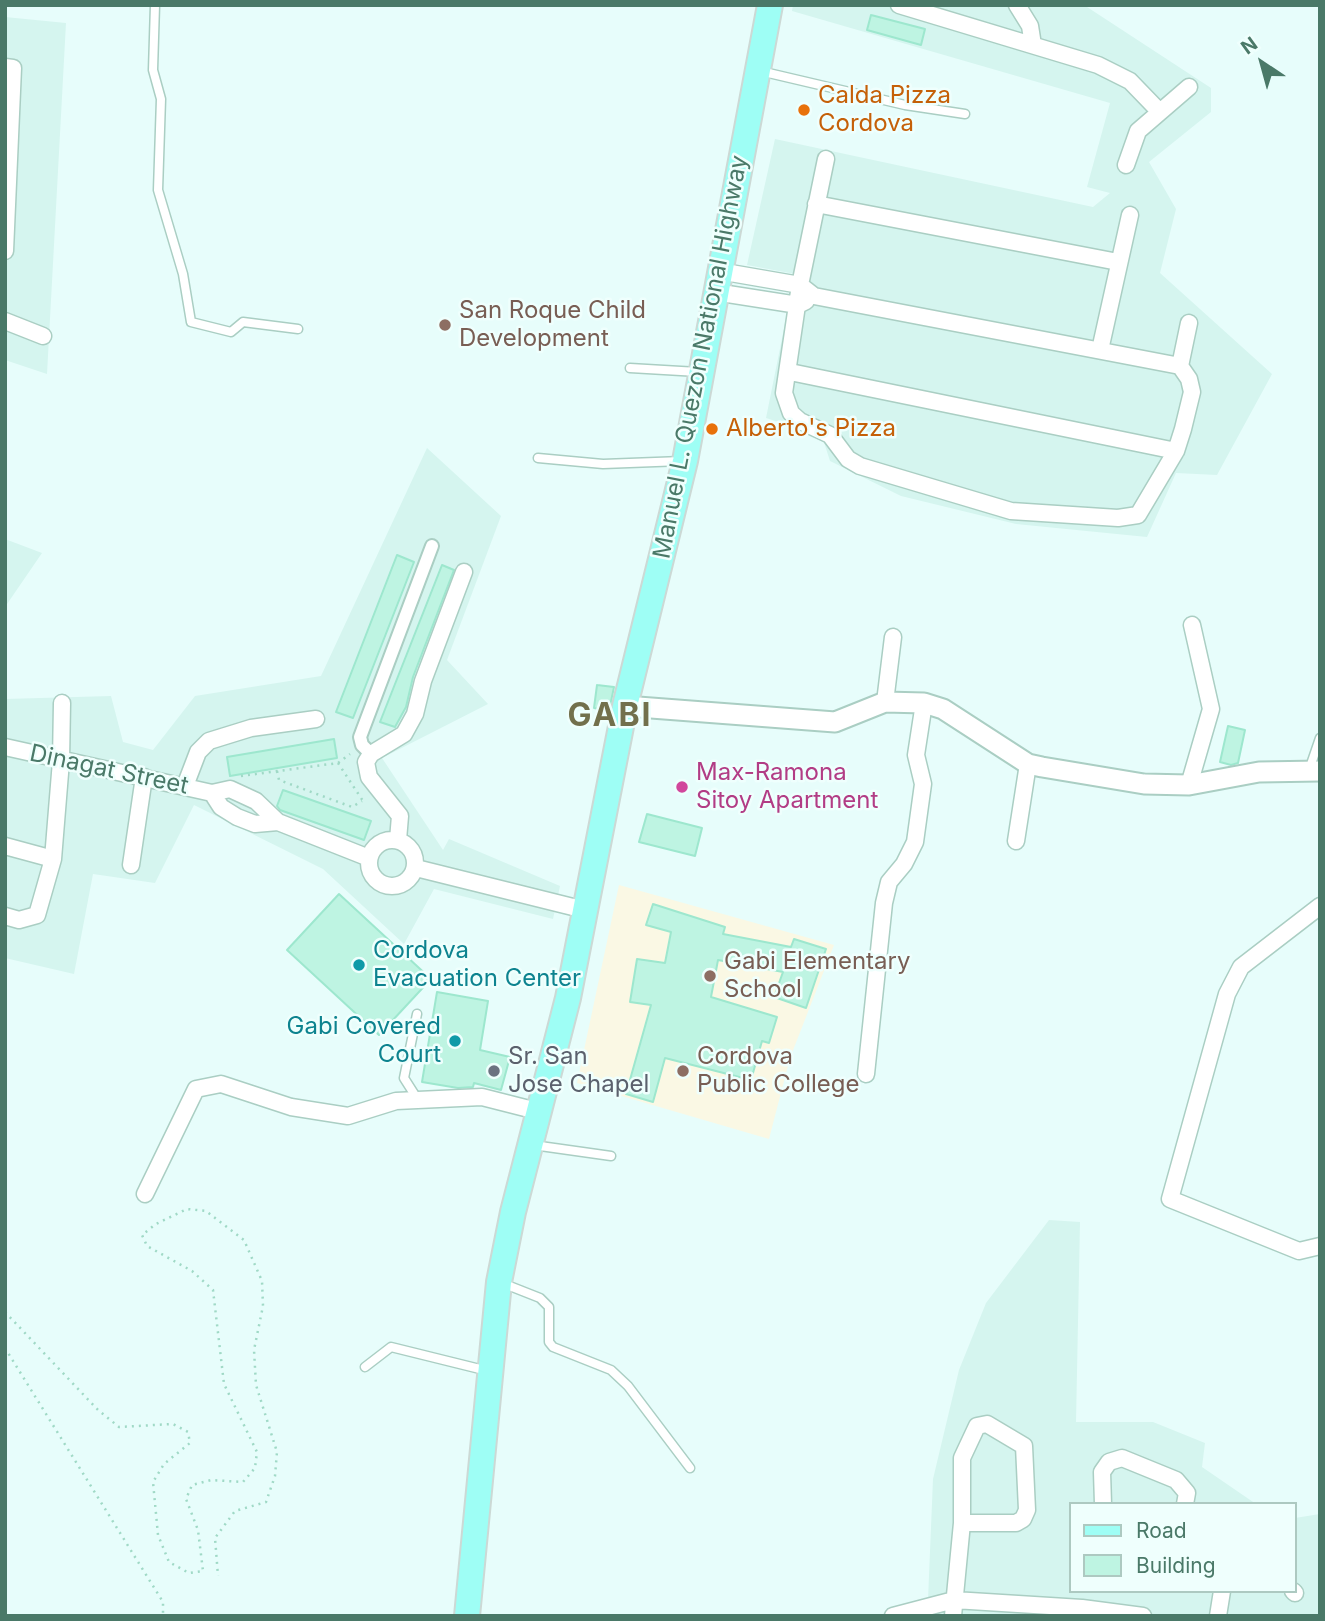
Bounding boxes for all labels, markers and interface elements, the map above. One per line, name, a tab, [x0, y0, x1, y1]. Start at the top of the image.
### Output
north arrow	[1227, 28, 1297, 98]
text: N	[1237, 32, 1262, 59]
place label: Calda Pizza Cordova	[818, 82, 951, 138]
marker: Calda Pizza Cordova	[796, 102, 812, 118]
street label: Manuel L. Quezon National Highway	[648, 153, 754, 561]
place label: San Roque Child Development	[459, 297, 646, 353]
marker: San Roque Child Development	[437, 317, 453, 333]
place label: Alberto's Pizza	[726, 415, 896, 443]
marker: Alberto's Pizza	[704, 421, 720, 437]
district label: GABI	[568, 697, 652, 735]
street label: Dinagat Street	[27, 739, 191, 801]
place label: Max-Ramona Sitoy Apartment	[696, 759, 878, 815]
marker: Max-Ramona Sitoy Apartment	[674, 779, 690, 795]
place label: Cordova Evacuation Center	[373, 937, 581, 993]
place label: Gabi Elementary School	[724, 948, 910, 1004]
marker: Cordova Evacuation Center	[351, 957, 367, 973]
marker: Gabi Elementary School	[702, 968, 718, 984]
place label: Gabi Covered Court	[287, 1013, 441, 1069]
marker: Gabi Covered Court	[447, 1033, 463, 1049]
place label: Sr. San Jose Chapel	[508, 1043, 649, 1099]
place label: Cordova Public College	[697, 1043, 860, 1099]
marker: Sr. San Jose Chapel	[486, 1063, 502, 1079]
marker: Cordova Public College	[675, 1063, 691, 1079]
legend	[1070, 1502, 1297, 1593]
text: Road	[1136, 1518, 1187, 1543]
text: Building	[1136, 1553, 1216, 1578]

